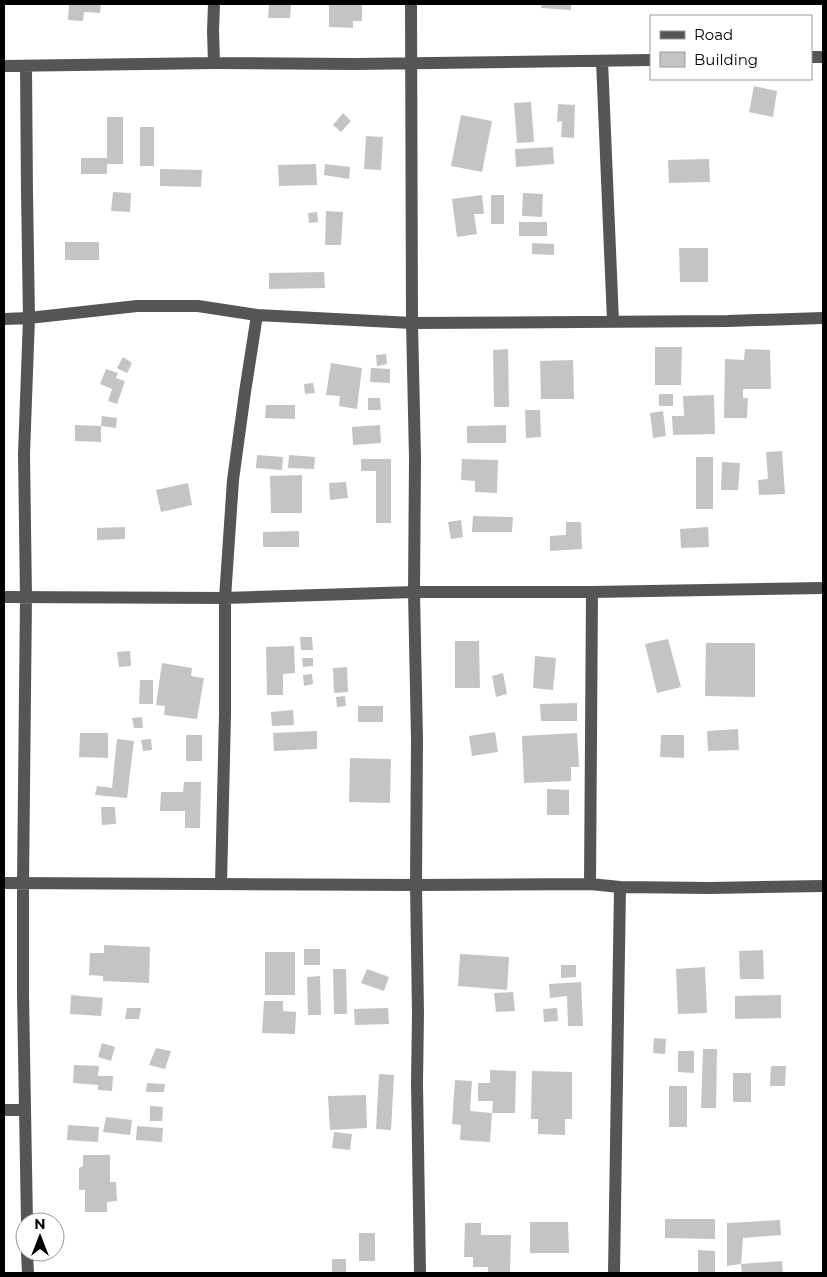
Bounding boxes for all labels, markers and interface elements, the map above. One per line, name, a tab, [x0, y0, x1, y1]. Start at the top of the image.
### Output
legend	[650, 15, 812, 80]
text: Road	[694, 25, 733, 44]
text: Building	[694, 50, 758, 69]
north arrow	[15, 1212, 65, 1262]
text: N	[34, 1215, 46, 1233]

